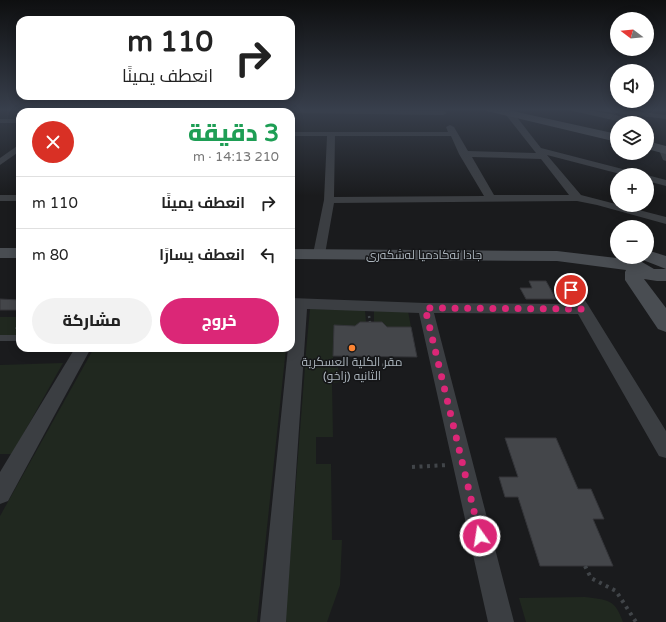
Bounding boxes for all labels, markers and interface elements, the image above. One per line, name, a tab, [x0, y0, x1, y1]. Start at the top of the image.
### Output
north arrow	[610, 12, 654, 56]
map controls	[610, 12, 654, 264]
text: 110 m	[127, 25, 213, 59]
icon: right	[227, 32, 279, 84]
button: sound	[610, 64, 654, 108]
text: انعطف يمينًا	[122, 65, 213, 87]
button: layers	[610, 116, 654, 160]
text: 3 دقيقة	[188, 119, 279, 148]
button: close	[32, 121, 74, 163]
text: 210 m · 14:13	[193, 149, 279, 165]
button: +	[610, 168, 654, 212]
icon: right	[257, 192, 279, 214]
text: 110 m	[32, 194, 78, 212]
text: انعطف يمينًا	[161, 194, 245, 212]
button: −	[610, 220, 654, 264]
icon: left	[257, 244, 279, 266]
text: 80 m	[32, 246, 69, 264]
text: انعطف يسارًا	[159, 246, 245, 264]
street label: جادا ئه‌كادميا له‌شكه‌رى	[366, 248, 482, 262]
pin	[554, 273, 588, 307]
icon: arrive	[560, 279, 582, 301]
button: مشاركة	[32, 298, 152, 344]
button: خروج	[160, 298, 279, 344]
marker: مقر الكلية العسكرية الثانيه (زاخو)	[347, 343, 357, 353]
place label: مقر الكلية العسكرية الثانيه (زاخو)	[302, 355, 402, 383]
position arrow	[459, 515, 501, 557]

